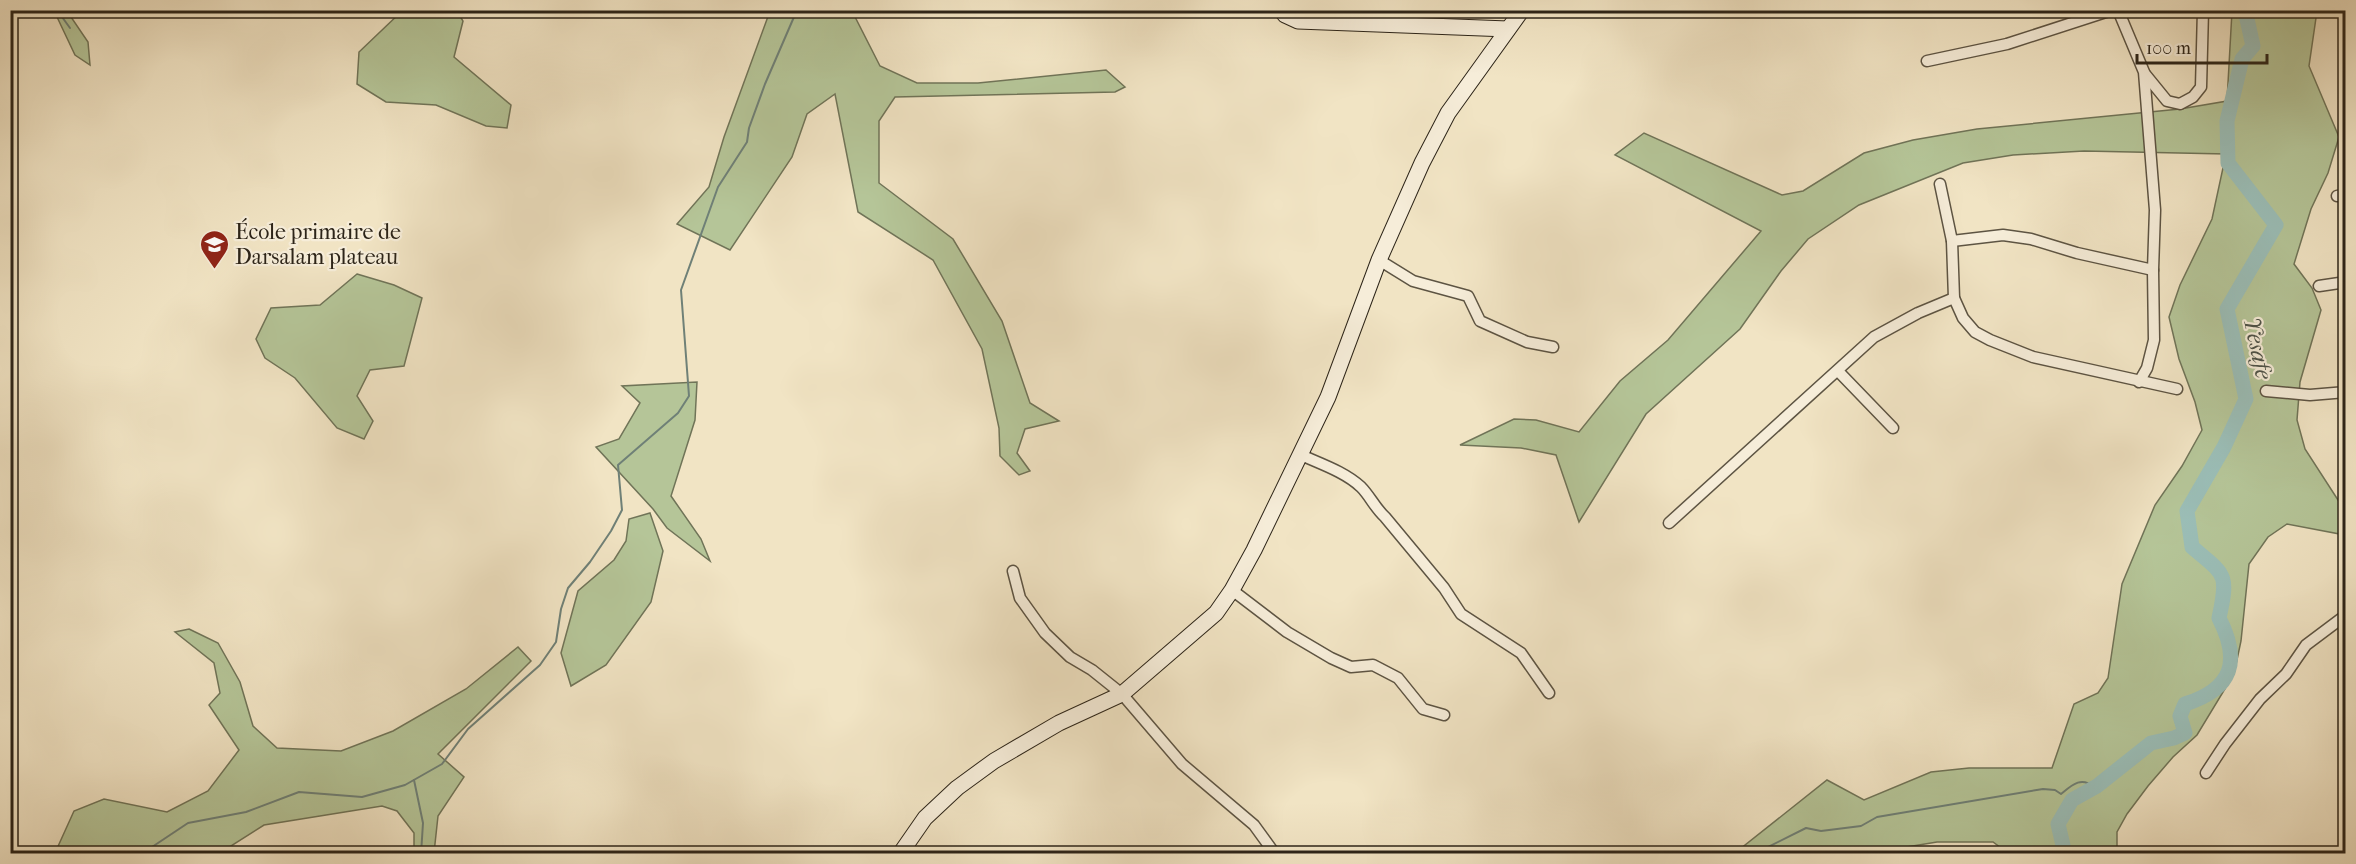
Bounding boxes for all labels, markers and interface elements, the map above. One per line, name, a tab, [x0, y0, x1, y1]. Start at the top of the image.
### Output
scale bar	[2137, 27, 2268, 65]
text: 100 m	[2146, 38, 2191, 59]
place label: École primaire de Darsalam plateau	[235, 218, 401, 270]
school or university icon: École primaire de Darsalam plateau	[198, 228, 230, 270]
water label: Yesafe	[2238, 315, 2278, 383]

